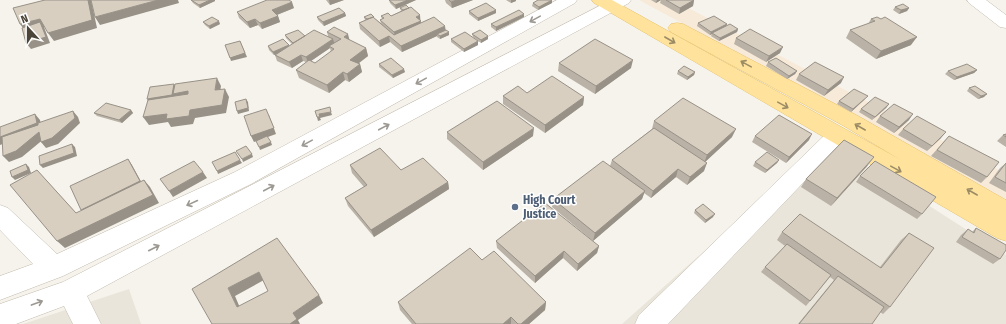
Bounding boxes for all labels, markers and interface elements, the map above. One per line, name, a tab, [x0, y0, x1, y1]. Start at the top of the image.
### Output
north arrow	[8, 8, 48, 48]
text: N	[19, 12, 30, 26]
one-way arrow	[529, 15, 541, 23]
one-way arrow	[664, 37, 676, 45]
one-way arrow	[740, 60, 752, 68]
one-way arrow	[415, 78, 427, 85]
one-way arrow	[777, 101, 789, 109]
one-way arrow	[854, 122, 866, 130]
one-way arrow	[378, 123, 390, 130]
one-way arrow	[301, 140, 313, 148]
one-way arrow	[890, 165, 902, 173]
one-way arrow	[263, 184, 275, 191]
one-way arrow	[966, 188, 978, 196]
place label: High Court Justice	[522, 193, 576, 221]
one-way arrow	[186, 200, 198, 207]
marker: High Court Justice	[510, 202, 520, 212]
one-way arrow	[148, 244, 160, 251]
one-way arrow	[30, 299, 42, 307]

